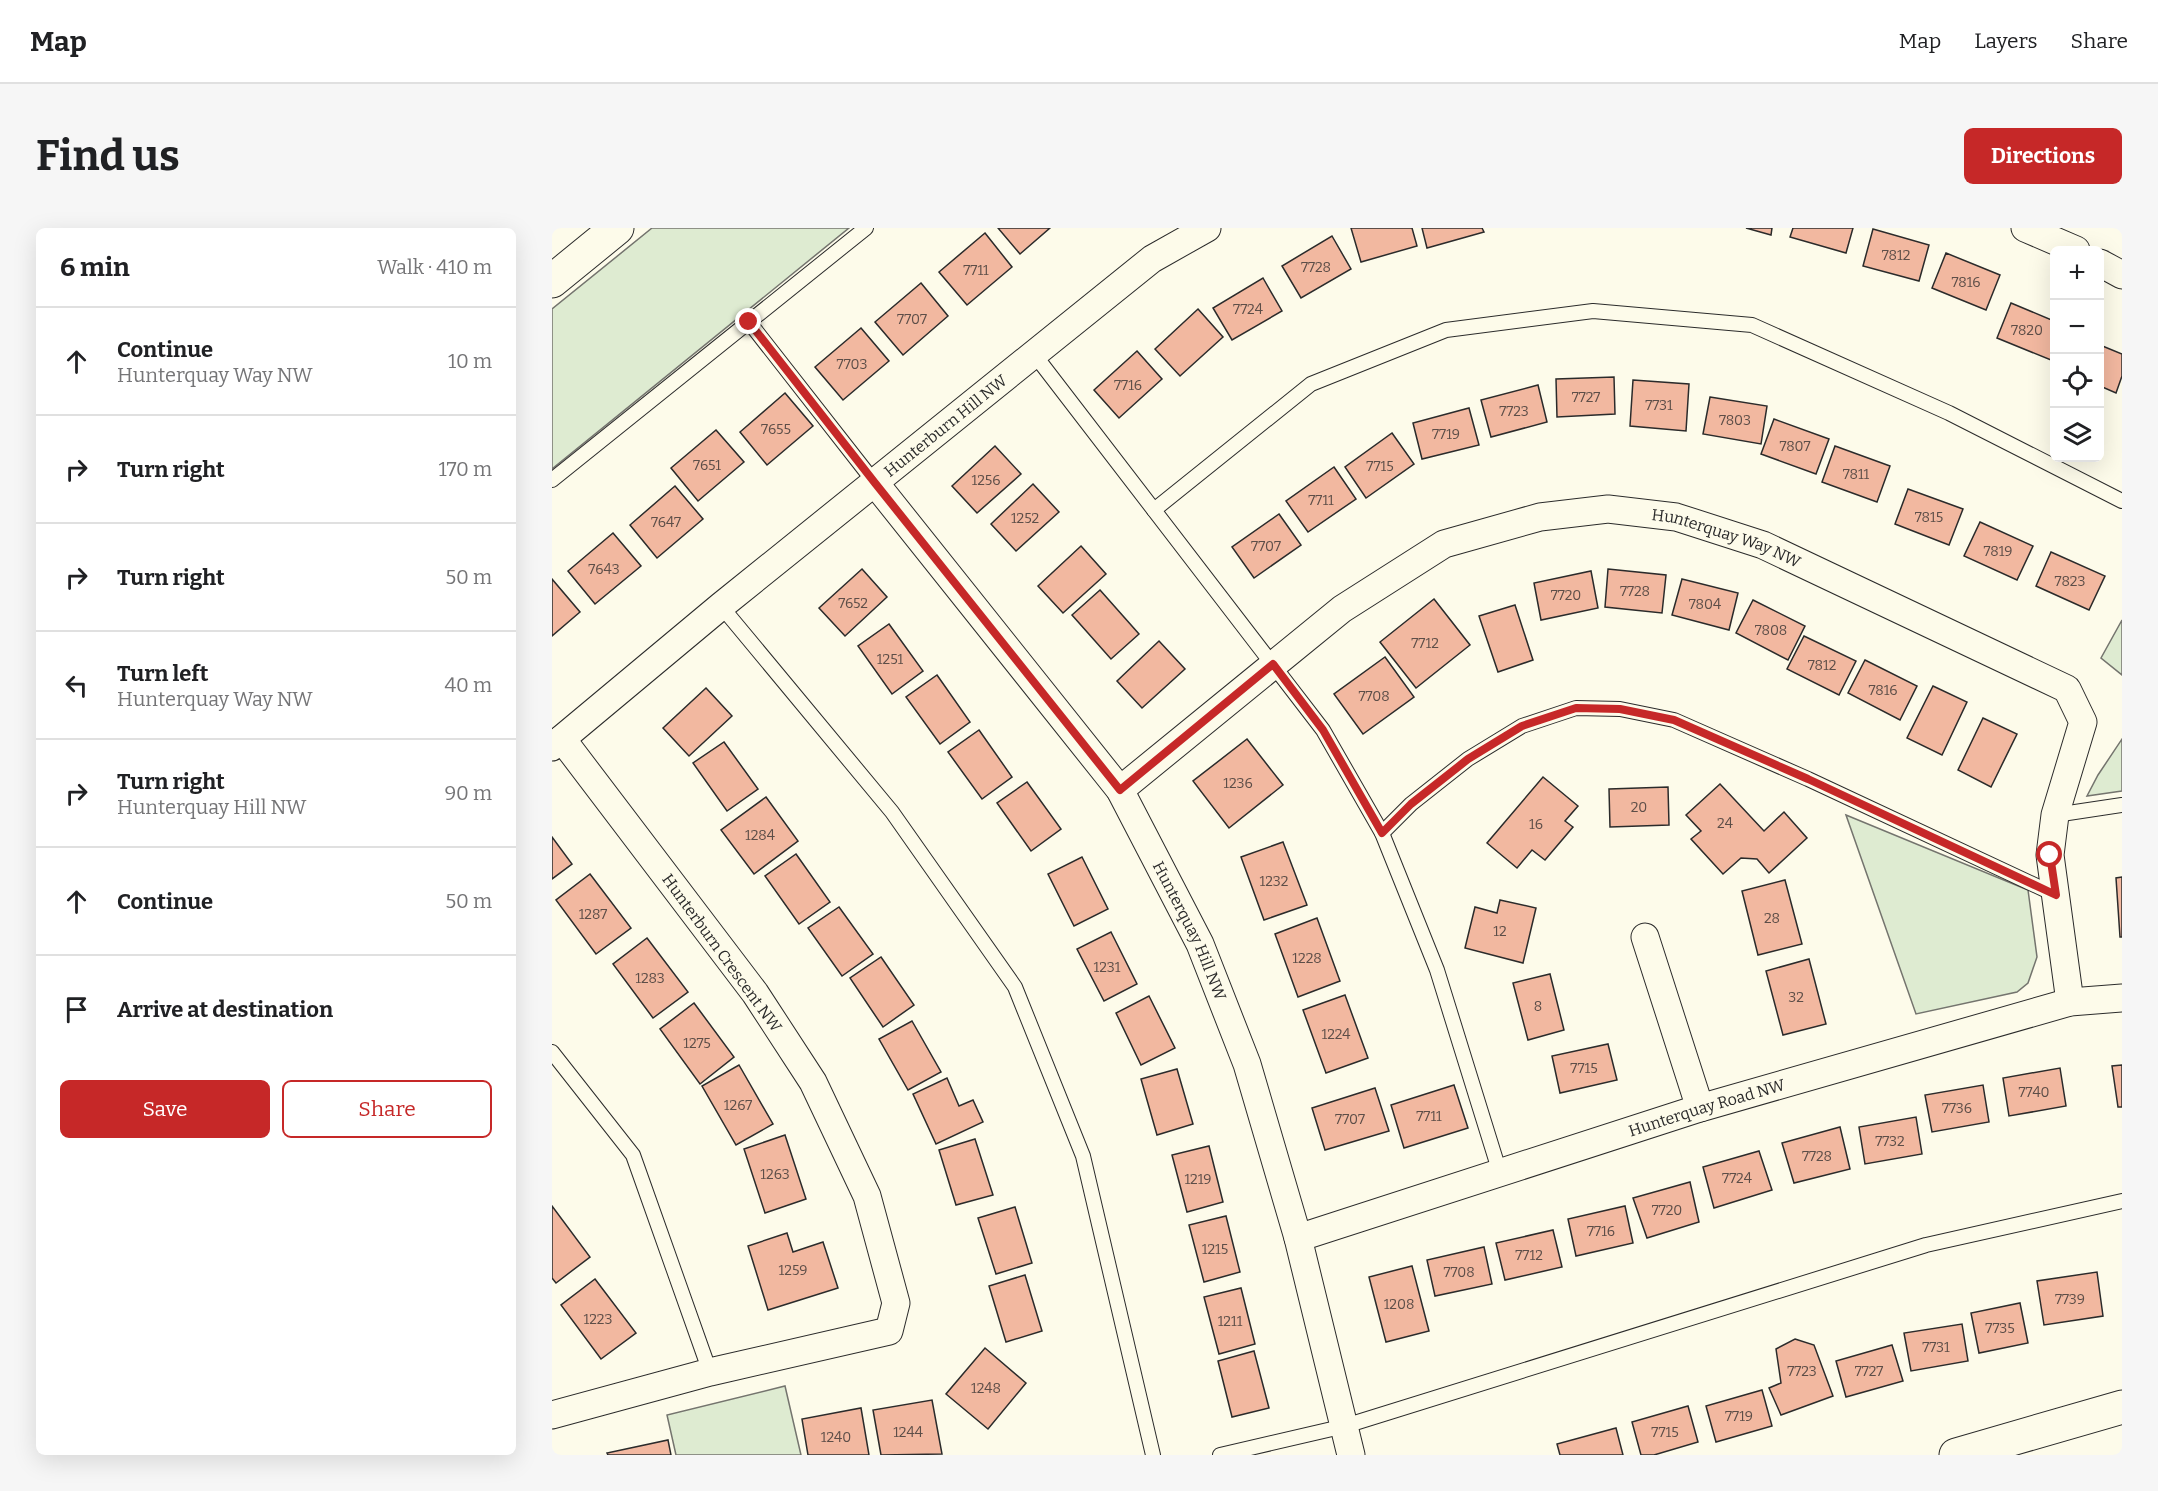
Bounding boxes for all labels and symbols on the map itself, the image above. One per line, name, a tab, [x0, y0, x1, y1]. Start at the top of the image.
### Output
house number: 7812	[1882, 247, 1910, 264]
house number: 7728	[1301, 259, 1331, 276]
house number: 7711	[963, 262, 989, 279]
house number: 7816	[1951, 274, 1981, 291]
house number: 7724	[1233, 301, 1263, 318]
route end	[735, 308, 761, 334]
house number: 7707	[897, 311, 927, 328]
house number: 7820	[2011, 322, 2043, 339]
house number: 7703	[837, 356, 867, 373]
street label: Hunterburn Hill NW	[880, 370, 1011, 481]
house number: 7716	[1114, 377, 1142, 394]
house number: 7727	[1572, 389, 1600, 406]
house number: 7731	[1645, 397, 1673, 414]
house number: 7723	[1499, 403, 1529, 420]
house number: 7803	[1719, 412, 1751, 429]
house number: 7655	[761, 421, 791, 438]
house number: 7719	[1432, 426, 1460, 443]
house number: 7807	[1779, 438, 1811, 455]
house number: 7651	[693, 457, 721, 474]
house number: 7715	[1366, 458, 1394, 475]
house number: 7811	[1843, 466, 1870, 483]
house number: 1256	[972, 472, 1001, 489]
house number: 7711	[1308, 492, 1334, 509]
street label: Hunterquay Way NW	[1651, 505, 1805, 571]
house number: 7815	[1915, 509, 1943, 526]
house number: 1252	[1011, 510, 1039, 527]
house number: 7647	[651, 514, 681, 531]
house number: 7707	[1251, 538, 1281, 555]
house number: 7819	[1983, 543, 2013, 560]
house number: 7643	[588, 561, 620, 578]
house number: 7823	[2055, 573, 2085, 590]
house number: 7728	[1620, 583, 1650, 600]
house number: 7720	[1551, 587, 1581, 604]
house number: 7652	[838, 595, 868, 612]
house number: 7804	[1689, 596, 1721, 613]
house number: 7808	[1755, 622, 1787, 639]
house number: 7712	[1411, 635, 1439, 652]
house number: 1251	[877, 651, 903, 668]
house number: 7812	[1808, 657, 1836, 674]
house number: 7816	[1868, 682, 1898, 699]
house number: 7708	[1358, 688, 1390, 705]
house number: 1236	[1223, 775, 1253, 792]
house number: 20	[1631, 799, 1647, 816]
house number: 24	[1717, 815, 1733, 832]
house number: 16	[1529, 816, 1543, 833]
house number: 1284	[745, 827, 775, 844]
route start	[2036, 841, 2062, 867]
street label: Hunterquay Hill NW	[1149, 858, 1231, 1003]
street label: Hunterburn Crescent NW	[658, 870, 786, 1036]
house number: 1232	[1260, 873, 1288, 890]
house number: 1287	[579, 906, 607, 923]
house number: 28	[1764, 910, 1780, 927]
house number: 12	[1493, 923, 1507, 940]
house number: 1228	[1292, 950, 1322, 967]
house number: 1231	[1094, 959, 1121, 976]
house number: 1283	[635, 970, 665, 987]
house number: 32	[1788, 989, 1804, 1006]
house number: 8	[1534, 998, 1542, 1015]
house number: 1224	[1321, 1026, 1351, 1043]
house number: 1275	[683, 1035, 711, 1052]
house number: 7715	[1570, 1060, 1598, 1077]
street label: Hunterquay Road NW	[1626, 1075, 1788, 1140]
house number: 7740	[2018, 1084, 2050, 1101]
house number: 1267	[724, 1097, 752, 1114]
house number: 7736	[1942, 1100, 1972, 1117]
house number: 7711	[1416, 1108, 1442, 1125]
house number: 7707	[1335, 1111, 1365, 1128]
house number: 7732	[1875, 1133, 1905, 1150]
house number: 7728	[1802, 1148, 1832, 1165]
house number: 1263	[760, 1166, 790, 1183]
house number: 7724	[1722, 1170, 1752, 1187]
house number: 1219	[1184, 1171, 1212, 1188]
house number: 7720	[1652, 1202, 1682, 1219]
house number: 7716	[1587, 1223, 1615, 1240]
house number: 1215	[1202, 1241, 1228, 1258]
house number: 7712	[1515, 1247, 1543, 1264]
house number: 1259	[779, 1262, 807, 1279]
house number: 7708	[1443, 1264, 1475, 1281]
house number: 7739	[2055, 1291, 2085, 1308]
house number: 1208	[1384, 1296, 1414, 1313]
house number: 1223	[584, 1311, 612, 1328]
house number: 1211	[1218, 1313, 1243, 1330]
house number: 7735	[1985, 1320, 2015, 1337]
house number: 7731	[1922, 1339, 1950, 1356]
house number: 7723	[1787, 1363, 1817, 1380]
house number: 7727	[1855, 1363, 1883, 1380]
house number: 1248	[971, 1380, 1001, 1397]
house number: 7719	[1725, 1408, 1753, 1425]
house number: 1244	[893, 1424, 923, 1441]
house number: 7715	[1651, 1424, 1679, 1441]
house number: 1240	[821, 1429, 851, 1446]

